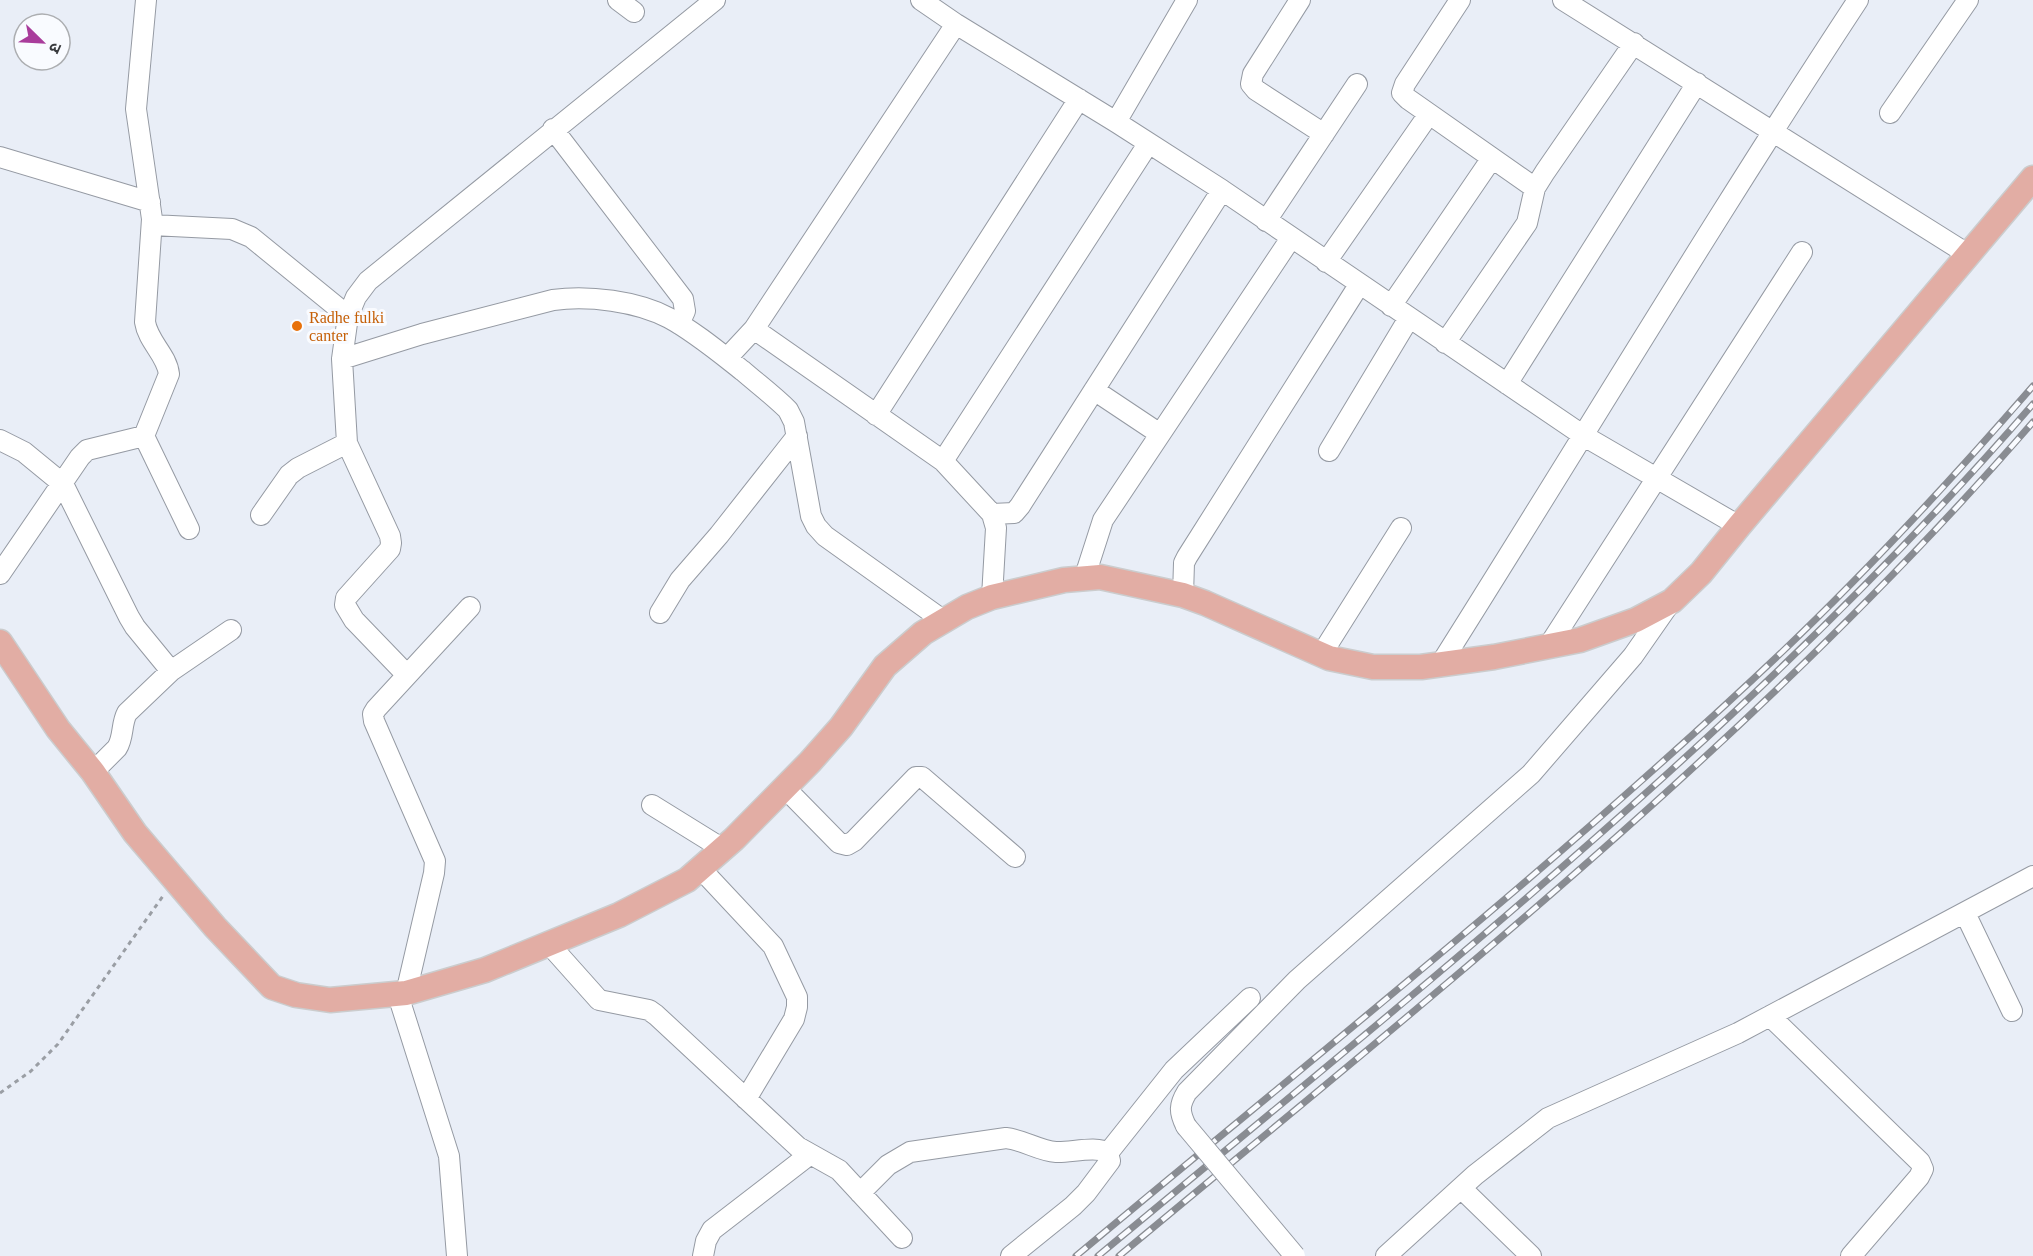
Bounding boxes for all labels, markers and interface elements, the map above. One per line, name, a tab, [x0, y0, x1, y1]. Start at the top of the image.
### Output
north arrow	[12, 12, 72, 72]
text: उ	[45, 40, 65, 56]
place label: Radhe fulki canter	[309, 309, 385, 344]
marker: Radhe fulki canter	[290, 319, 304, 333]

